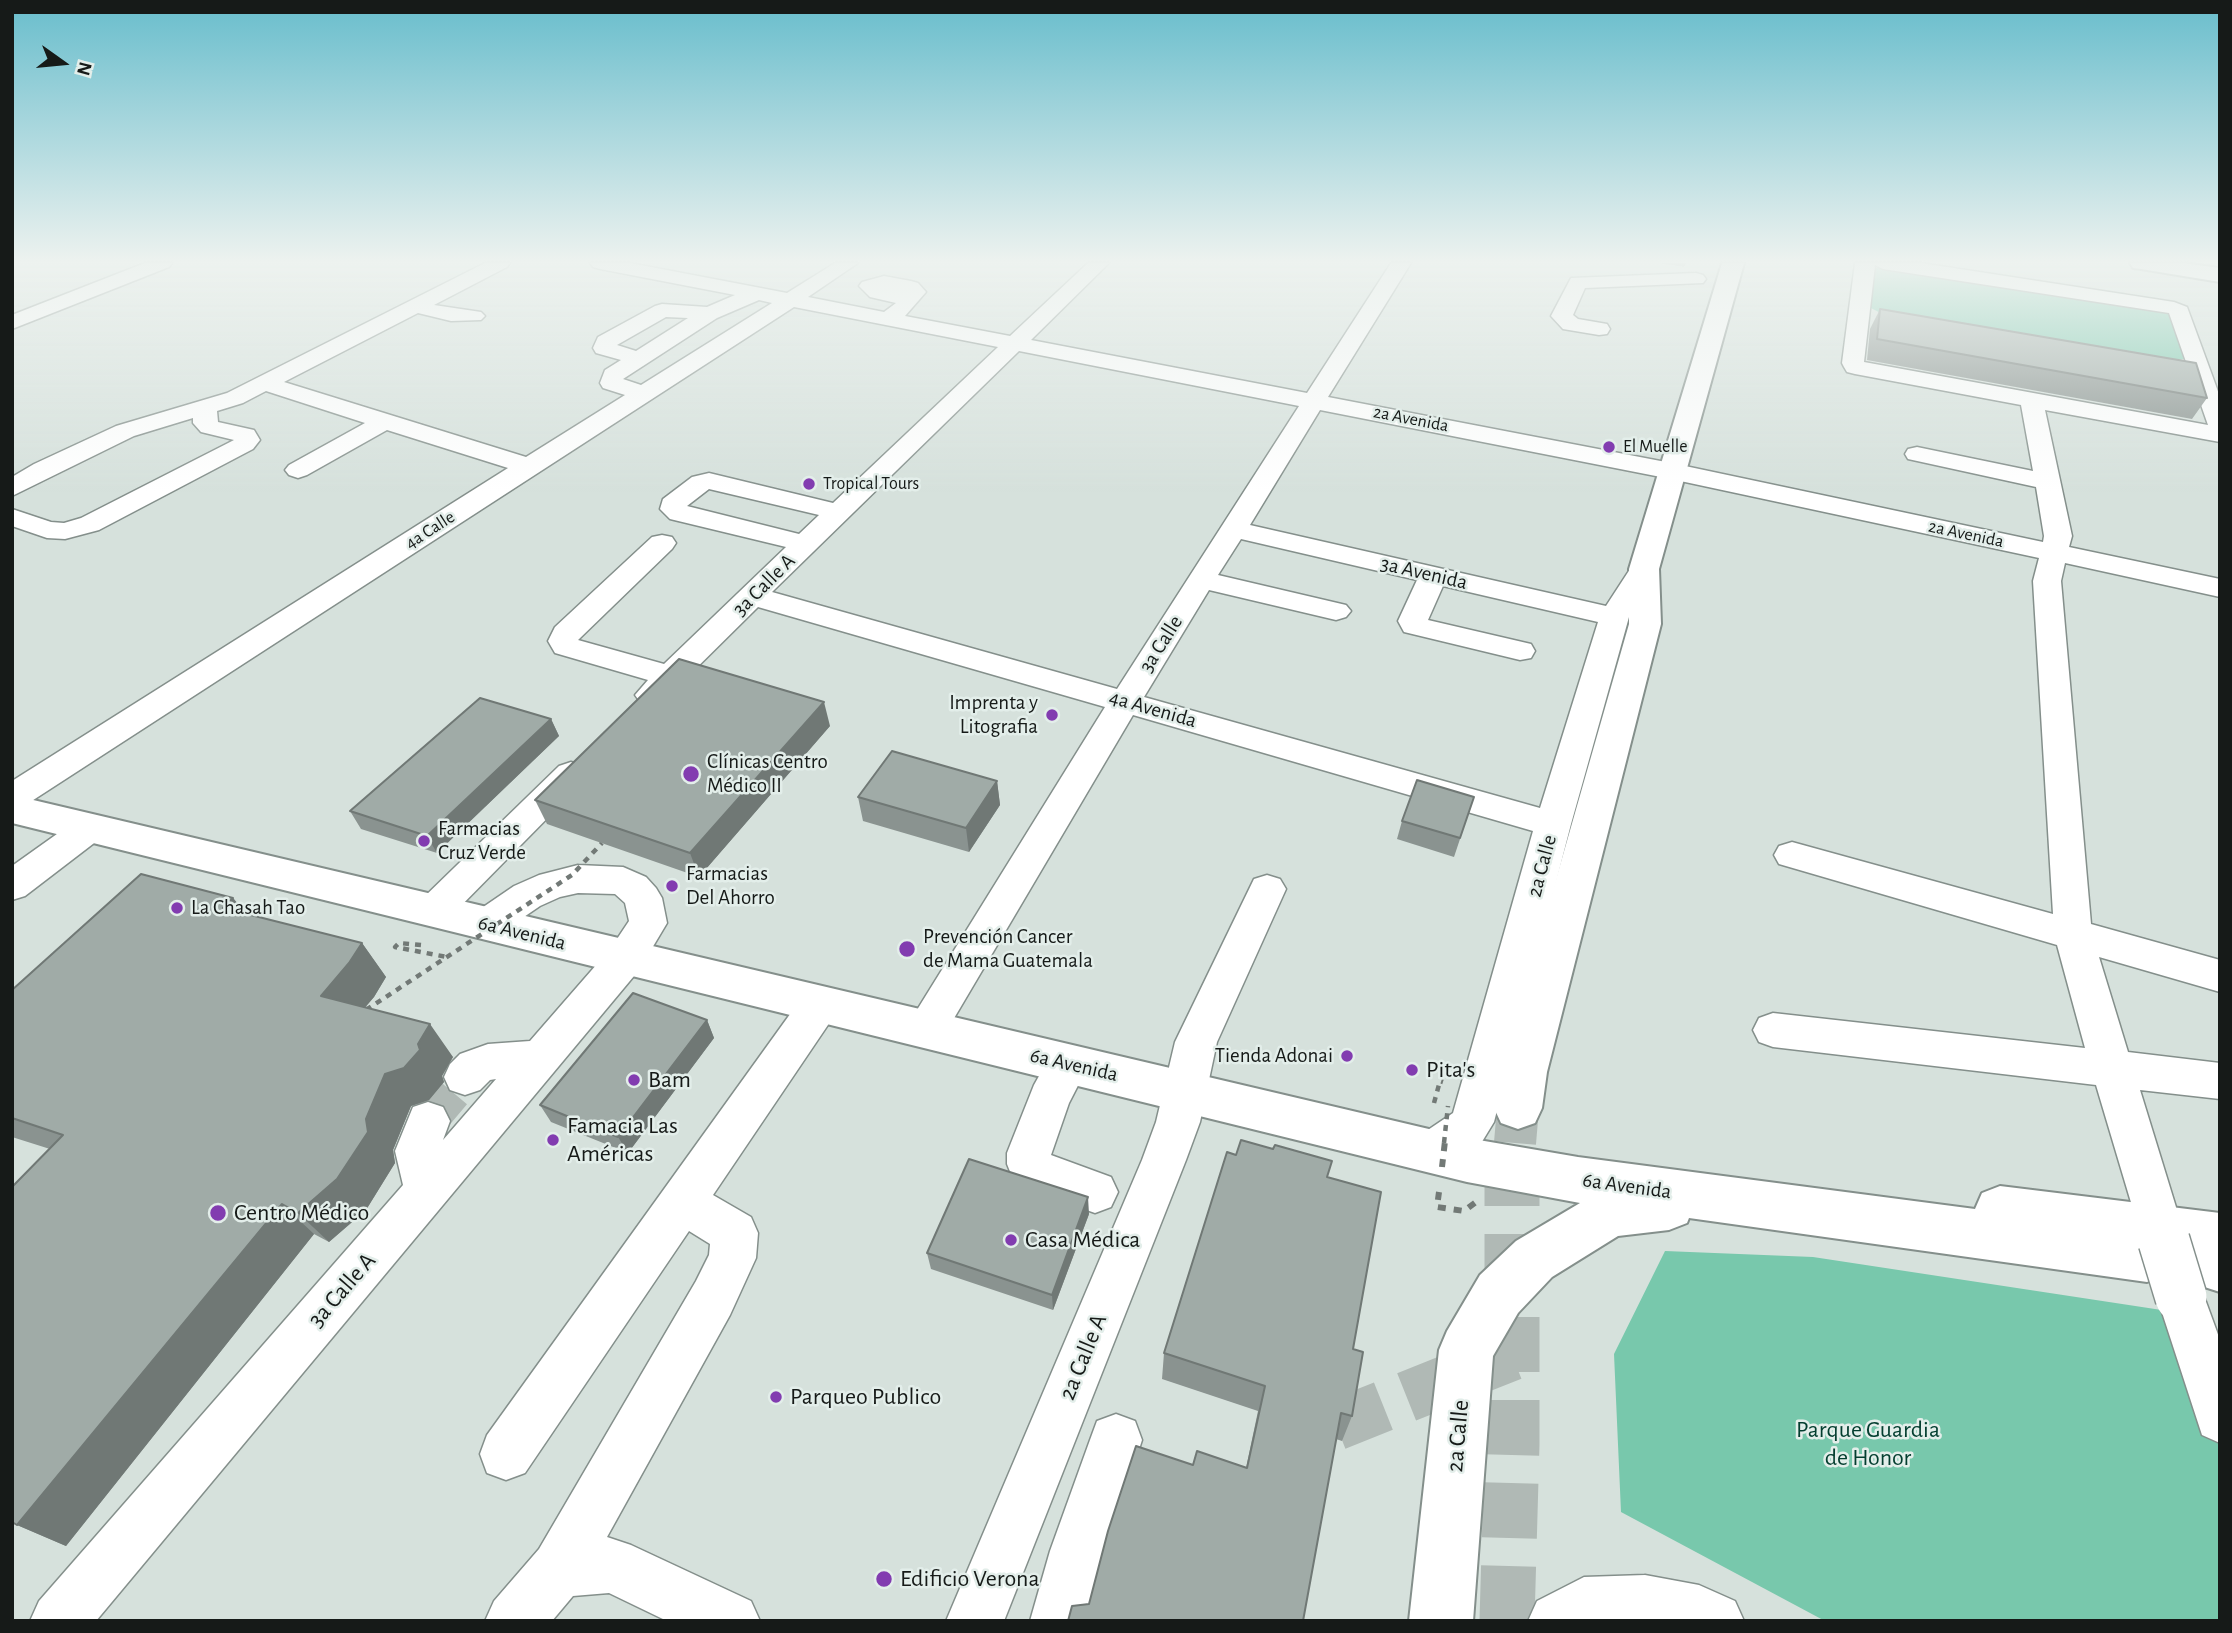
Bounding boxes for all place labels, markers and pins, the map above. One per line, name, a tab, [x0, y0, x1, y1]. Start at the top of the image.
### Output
place label: El Muelle	[1623, 436, 1688, 458]
marker: El Muelle	[1601, 439, 1617, 455]
place label: Tropical Tours	[823, 473, 919, 495]
marker: Tropical Tours	[801, 476, 817, 492]
place label: Imprenta y Litografia	[949, 690, 1038, 740]
marker: Imprenta y Litografia	[1044, 707, 1060, 723]
place label: Clínicas Centro Médico II	[707, 749, 828, 799]
marker: Clínicas Centro Médico II	[681, 764, 701, 784]
place label: Farmacias Cruz Verde	[438, 816, 526, 866]
marker: Farmacias Cruz Verde	[416, 833, 432, 849]
place label: Farmacias Del Ahorro	[686, 861, 775, 911]
marker: Farmacias Del Ahorro	[664, 878, 680, 894]
place label: La Chasah Tao	[191, 895, 305, 921]
marker: La Chasah Tao	[169, 900, 185, 916]
place label: Prevención Cancer de Mama Guatemala	[923, 924, 1093, 974]
marker: Prevención Cancer de Mama Guatemala	[897, 939, 917, 959]
place label: Tienda Adonai	[1215, 1043, 1333, 1069]
marker: Tienda Adonai	[1339, 1048, 1355, 1064]
place label: Pita's	[1426, 1056, 1475, 1084]
marker: Pita's	[1404, 1062, 1420, 1078]
place label: Bam	[648, 1066, 691, 1094]
marker: Bam	[626, 1072, 642, 1088]
place label: Famacia Las Américas	[567, 1112, 678, 1168]
marker: Famacia Las Américas	[545, 1132, 561, 1148]
place label: Centro Médico	[234, 1199, 369, 1227]
marker: Centro Médico	[208, 1203, 228, 1223]
place label: Casa Médica	[1025, 1226, 1140, 1254]
marker: Casa Médica	[1003, 1232, 1019, 1248]
place label: Parqueo Publico	[790, 1383, 941, 1411]
marker: Parqueo Publico	[768, 1389, 784, 1405]
place label: Edificio Verona	[900, 1565, 1040, 1593]
marker: Edificio Verona	[874, 1569, 894, 1589]

